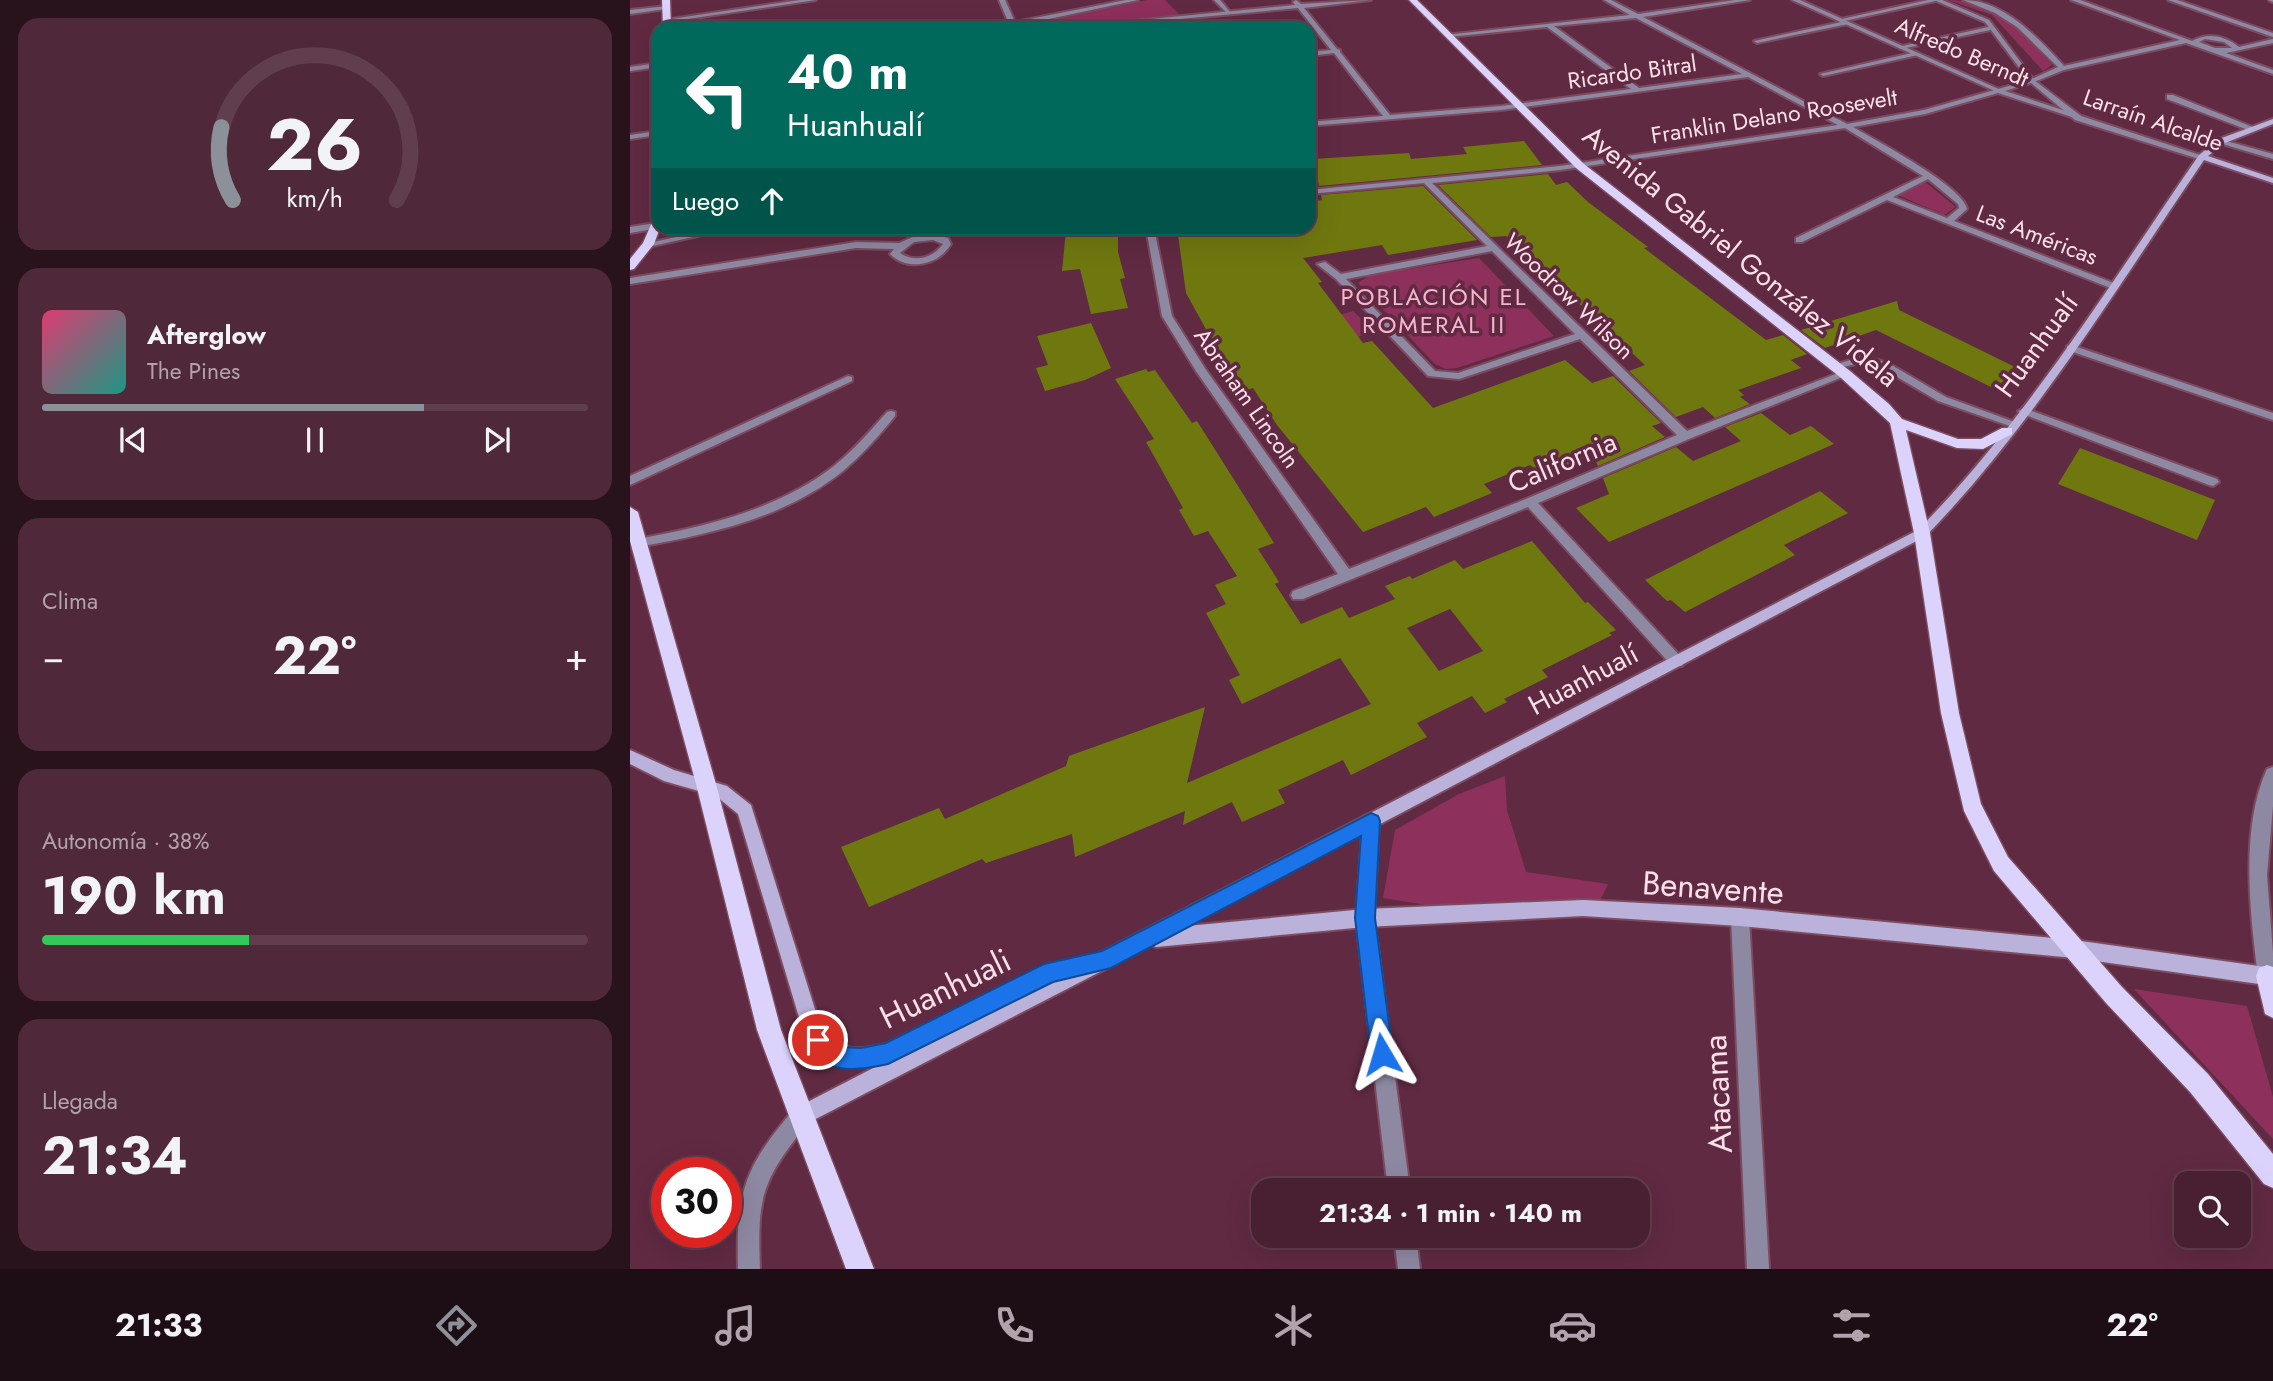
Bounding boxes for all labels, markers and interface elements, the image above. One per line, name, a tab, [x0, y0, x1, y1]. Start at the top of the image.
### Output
street label: Alfredo Berndt	[1890, 9, 2035, 96]
text: 40 m	[787, 37, 909, 107]
street label: Ricardo Bitral	[1565, 46, 1699, 98]
icon: left	[672, 49, 763, 140]
street label: Franklin Delano Roosevelt	[1648, 80, 1900, 152]
street label: Larraín Alcalde	[2078, 80, 2228, 160]
text: 26	[267, 92, 363, 197]
text: Huanhualí	[787, 102, 924, 148]
street label: Avenida Gabriel González Videla	[1574, 116, 1908, 397]
text: km/h	[287, 180, 343, 216]
text: Luego	[672, 182, 739, 220]
icon: ahead	[753, 182, 791, 220]
street label: Las Américas	[1971, 196, 2103, 274]
street label: Woodrow Wilson	[1496, 225, 1642, 367]
district label: POBLACIÓN EL ROMERAL II	[1340, 279, 1528, 342]
street label: Huanhualí	[1985, 284, 2089, 406]
text: Afterglow	[147, 316, 266, 354]
street label: Abraham Lincoln	[1186, 321, 1308, 475]
text: The Pines	[147, 354, 240, 388]
icon: previous	[114, 421, 152, 459]
icon: pause	[296, 421, 334, 459]
icon: next	[478, 421, 516, 459]
street label: California	[1501, 421, 1623, 504]
text: Clima	[42, 584, 98, 618]
text: 22°	[273, 618, 356, 694]
text: −	[42, 629, 64, 684]
text: +	[565, 629, 588, 684]
street label: Huanhualí	[1521, 632, 1647, 726]
text: Autonomía · 38%	[42, 824, 210, 858]
text: 190 km	[42, 858, 226, 934]
street label: Benavente	[1641, 859, 1785, 916]
street label: Huanhuali	[872, 936, 1019, 1040]
pin	[788, 1010, 848, 1070]
position arrow	[1345, 1017, 1419, 1091]
icon: arrive	[799, 1021, 837, 1059]
street label: Atacama	[1691, 1033, 1744, 1155]
text: Llegada	[42, 1084, 118, 1118]
text: 21:34	[42, 1118, 188, 1194]
speed limit sign: 30	[651, 1157, 742, 1248]
map controls	[2174, 1171, 2251, 1248]
button: search	[2174, 1171, 2251, 1248]
text: 21:34 · 1 min · 140 m	[1319, 1194, 1582, 1232]
icon: directions	[432, 1301, 481, 1350]
icon: music	[711, 1301, 760, 1350]
icon: phone	[990, 1301, 1039, 1350]
icon: climate	[1269, 1301, 1318, 1350]
icon: car	[1548, 1301, 1597, 1350]
icon: filters	[1827, 1301, 1876, 1350]
text: 21:33	[115, 1302, 202, 1348]
text: 22°	[2106, 1302, 2158, 1348]

